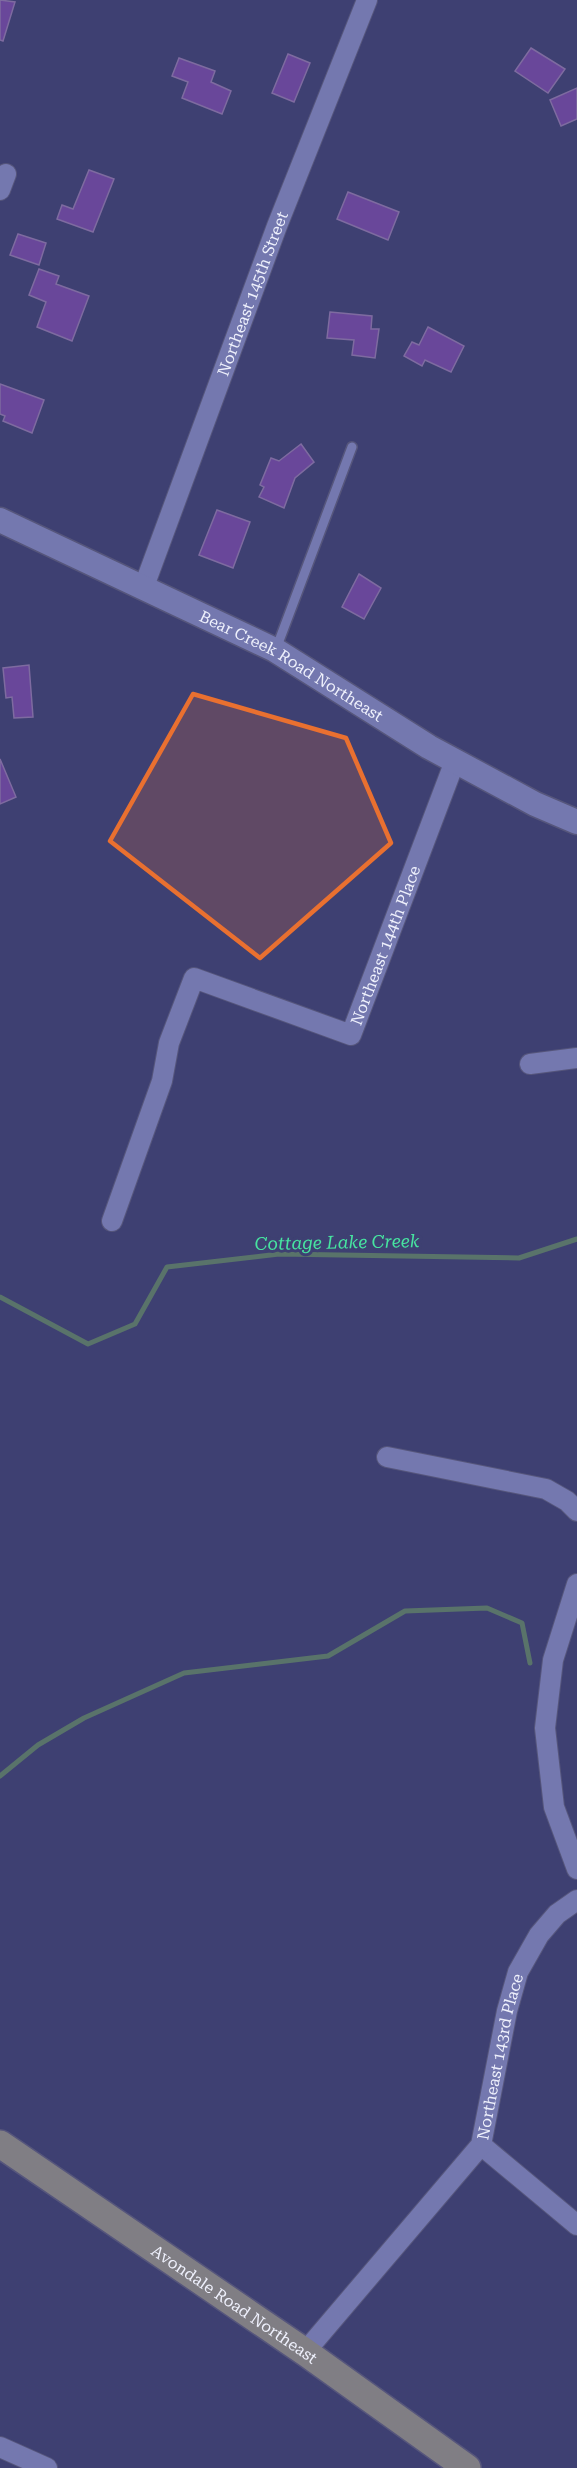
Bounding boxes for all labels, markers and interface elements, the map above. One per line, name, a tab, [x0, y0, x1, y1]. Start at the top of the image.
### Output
street label: Northeast 145th Street	[213, 209, 291, 378]
street label: Bear Creek Road Northeast	[196, 606, 387, 725]
street label: Northeast 144th Place	[346, 862, 424, 1028]
water label: Cottage Lake Creek	[254, 1230, 420, 1254]
street label: Northeast 143rd Place	[473, 1971, 527, 2141]
street label: Avondale Road Northeast	[148, 2241, 321, 2367]

